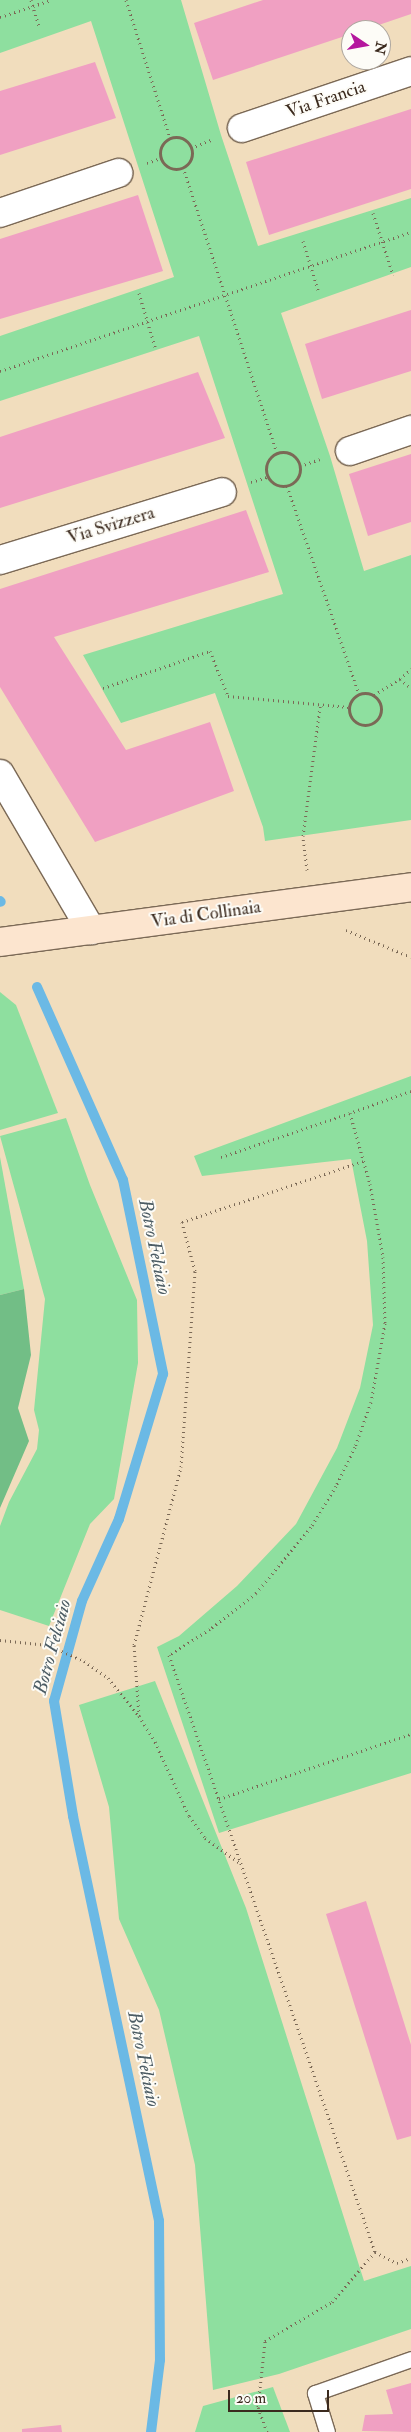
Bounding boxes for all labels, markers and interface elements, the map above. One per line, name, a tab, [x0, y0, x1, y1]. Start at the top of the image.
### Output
north arrow	[341, 20, 391, 70]
text: N	[371, 40, 390, 56]
street label: Via Francia	[284, 76, 368, 124]
street label: Via Svizzera	[65, 503, 157, 549]
street label: Via di Collinaia	[150, 897, 262, 933]
water label: Botro Felciaio	[133, 1197, 175, 1297]
water label: Botro Felciaio	[29, 1597, 77, 1697]
water label: Botro Felciaio	[122, 2009, 164, 2109]
scale bar	[231, 2380, 332, 2412]
text: 20 m	[236, 2389, 266, 2408]

